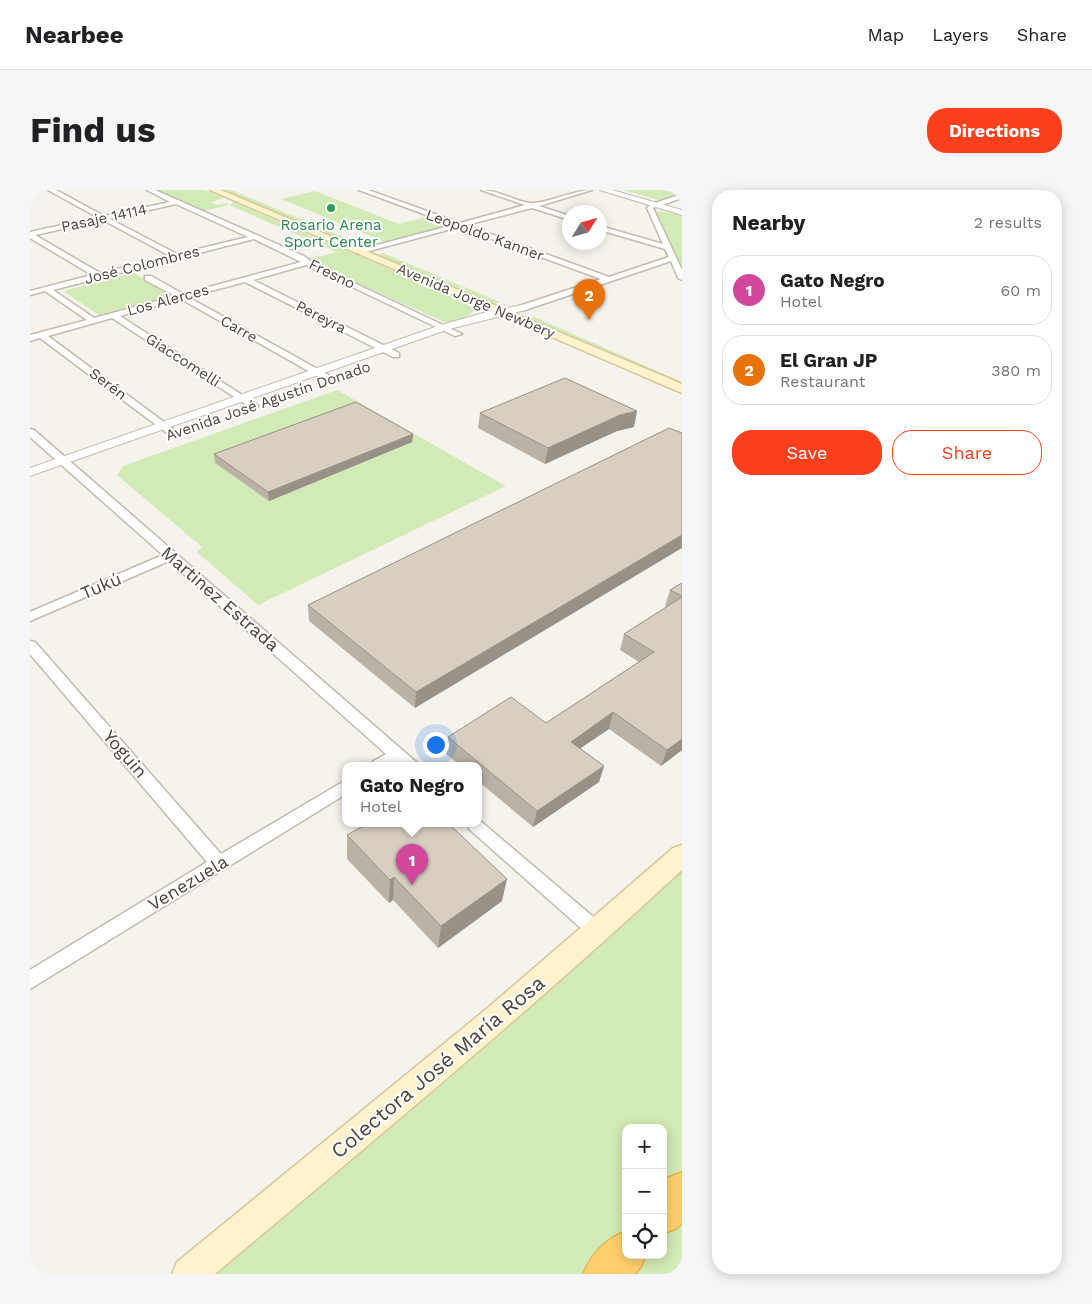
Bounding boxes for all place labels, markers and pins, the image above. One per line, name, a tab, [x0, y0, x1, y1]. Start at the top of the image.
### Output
marker: Rosario Arena Sport Center	[325, 202, 337, 214]
place label: Rosario Arena Sport Center	[281, 216, 382, 251]
pin: 2	[573, 279, 605, 320]
pin: 1	[396, 844, 428, 885]

